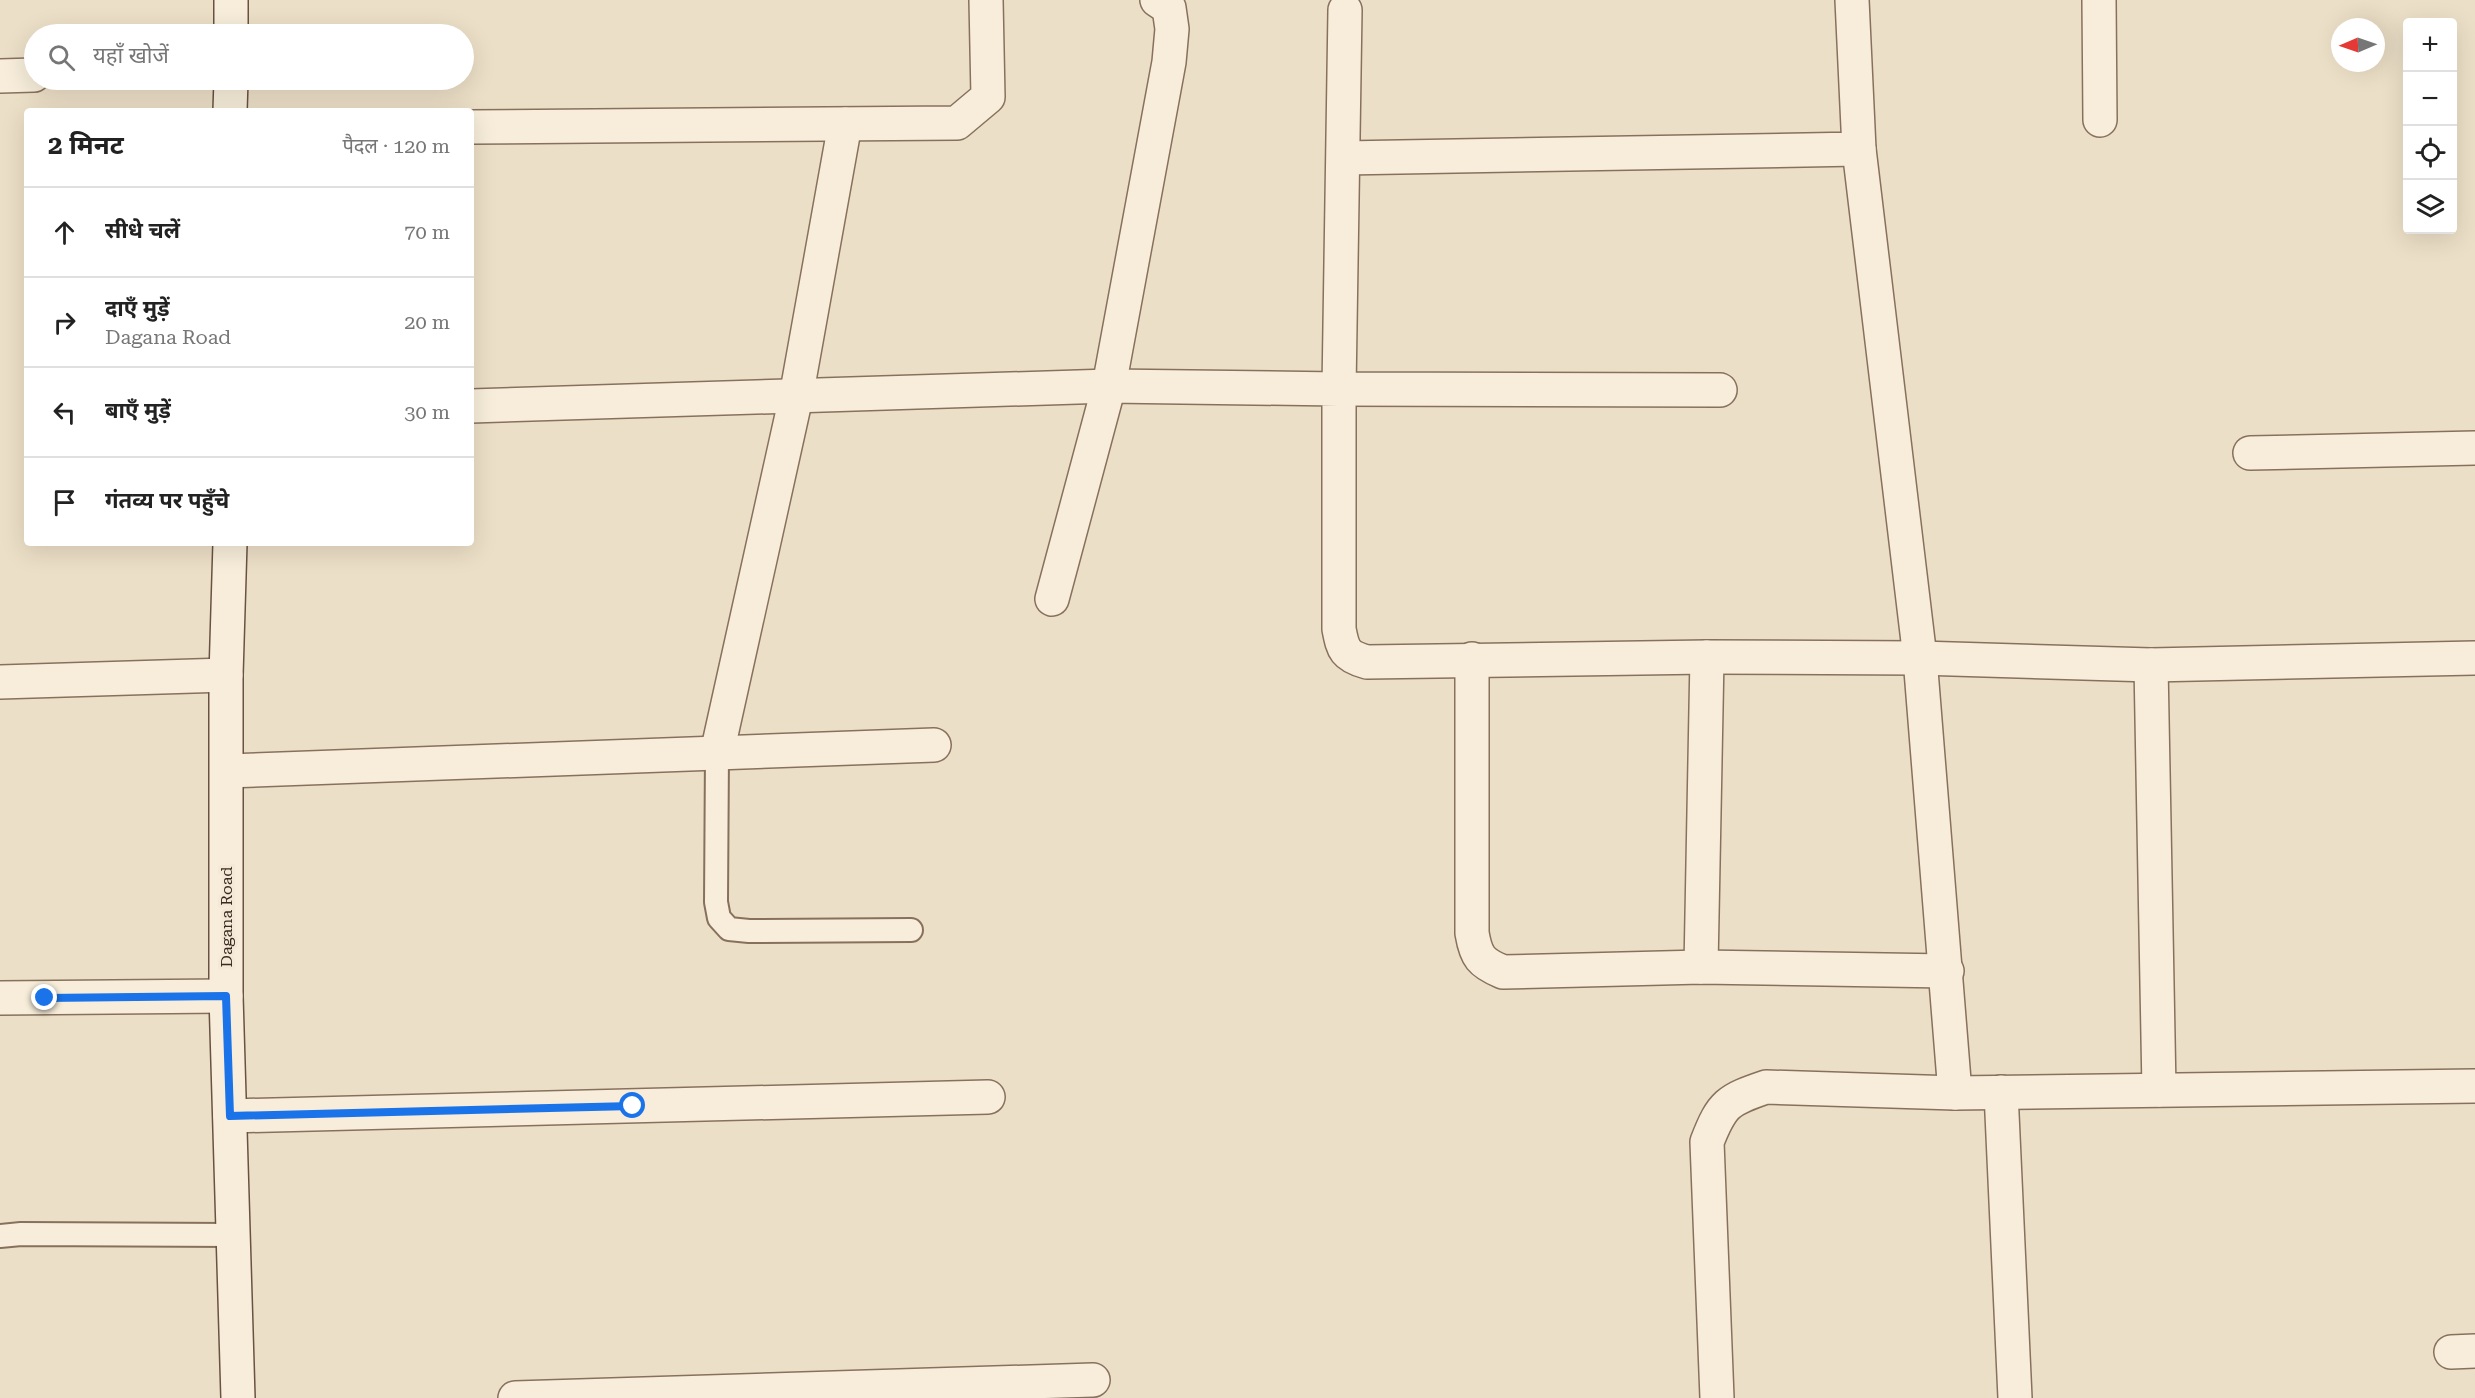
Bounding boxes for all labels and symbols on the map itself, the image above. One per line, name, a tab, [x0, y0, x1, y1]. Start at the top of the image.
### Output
north arrow	[2331, 18, 2385, 72]
street label: Dagana Road	[217, 867, 236, 967]
route end	[31, 984, 57, 1010]
route start	[619, 1092, 645, 1118]

